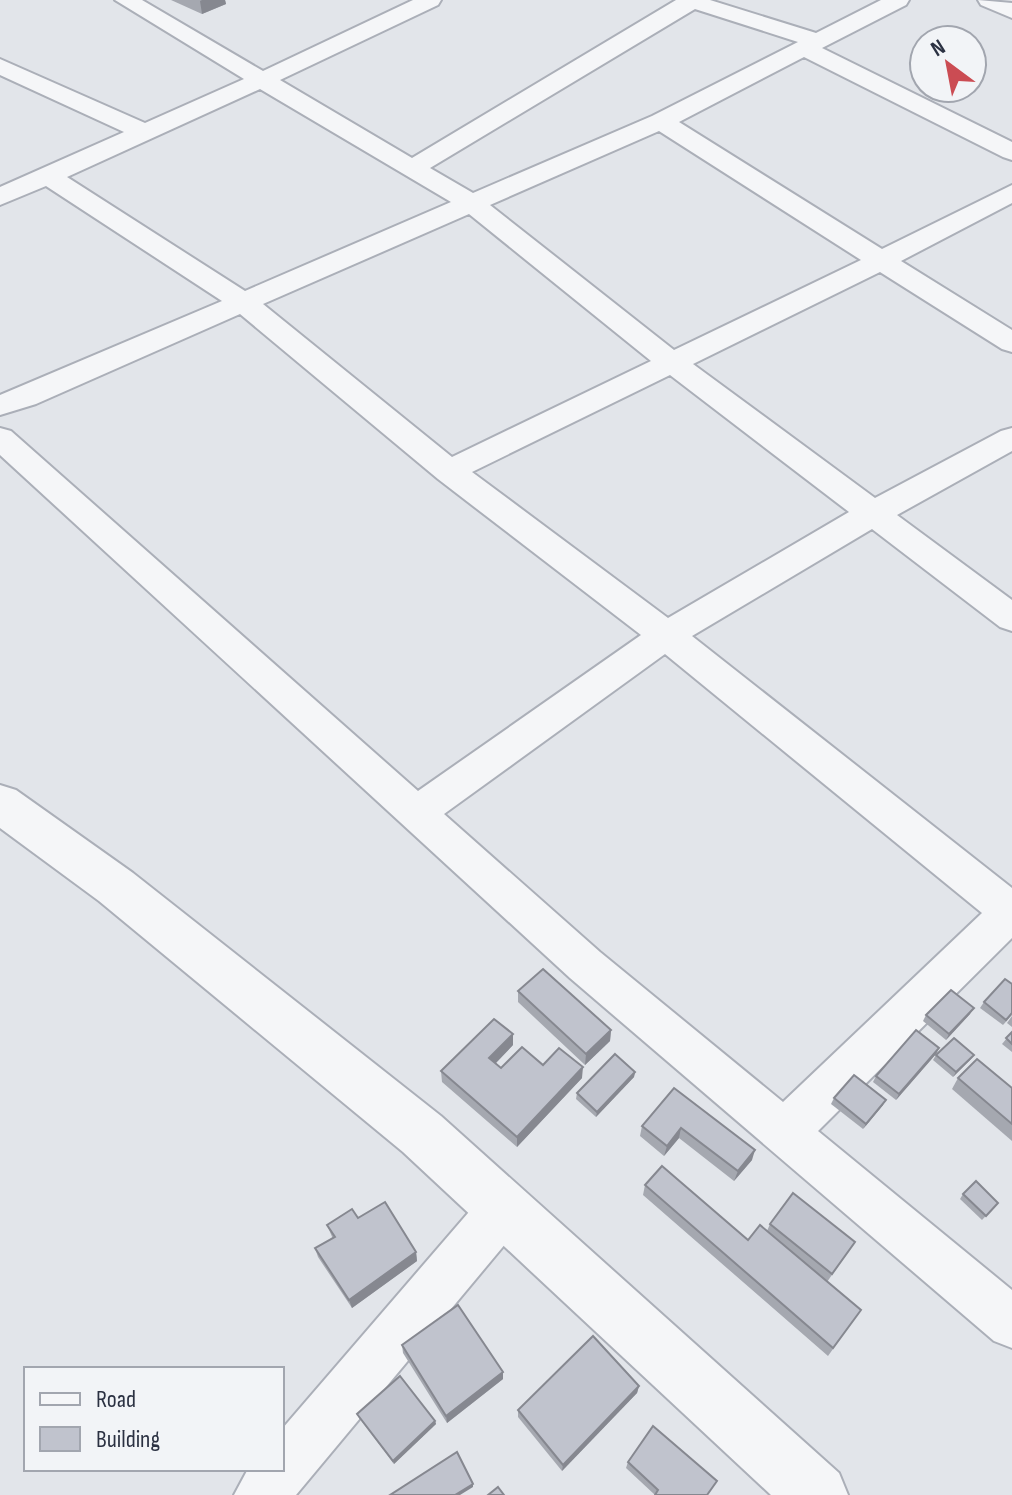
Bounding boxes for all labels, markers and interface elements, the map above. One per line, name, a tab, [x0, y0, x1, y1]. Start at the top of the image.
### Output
north arrow	[908, 24, 988, 104]
text: N	[926, 34, 950, 63]
legend	[24, 1367, 284, 1471]
text: Road	[96, 1385, 136, 1414]
text: Building	[96, 1425, 160, 1454]

